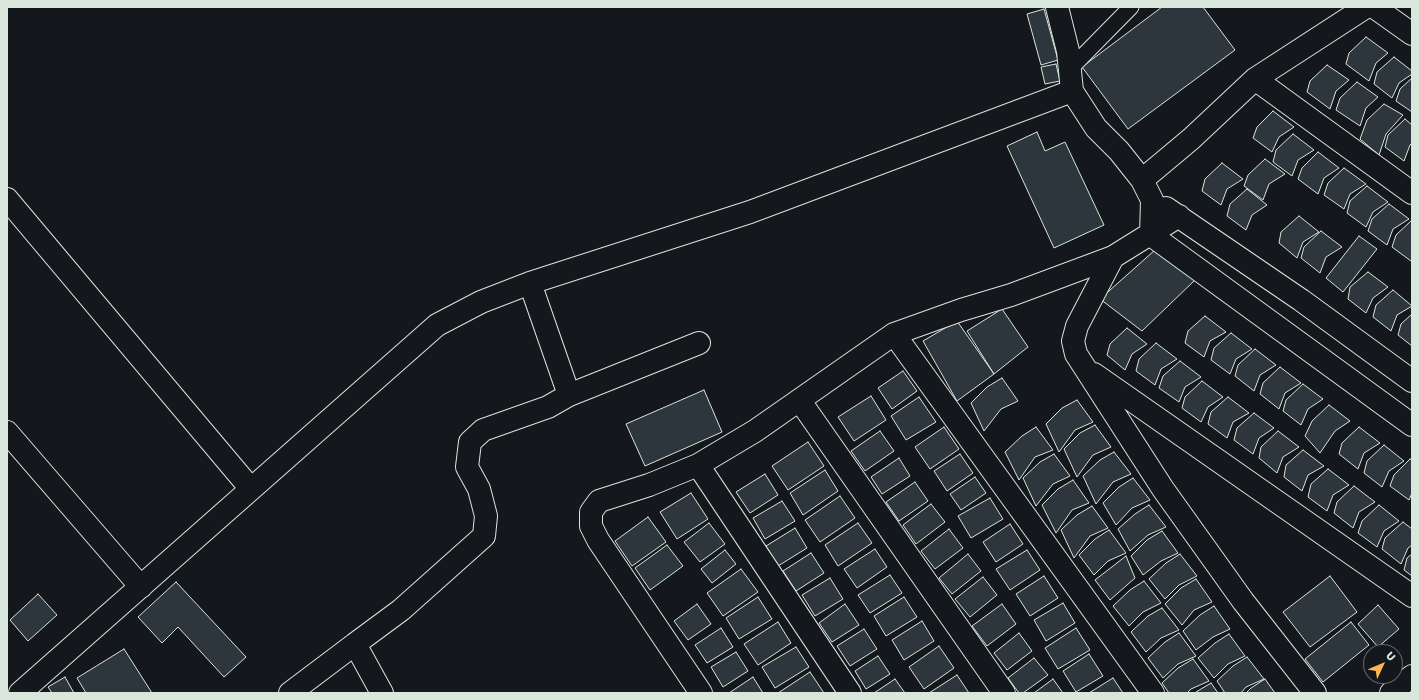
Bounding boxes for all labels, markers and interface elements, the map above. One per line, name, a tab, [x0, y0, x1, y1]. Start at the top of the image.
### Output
north arrow	[1363, 644, 1403, 684]
text: U	[1382, 648, 1399, 665]

